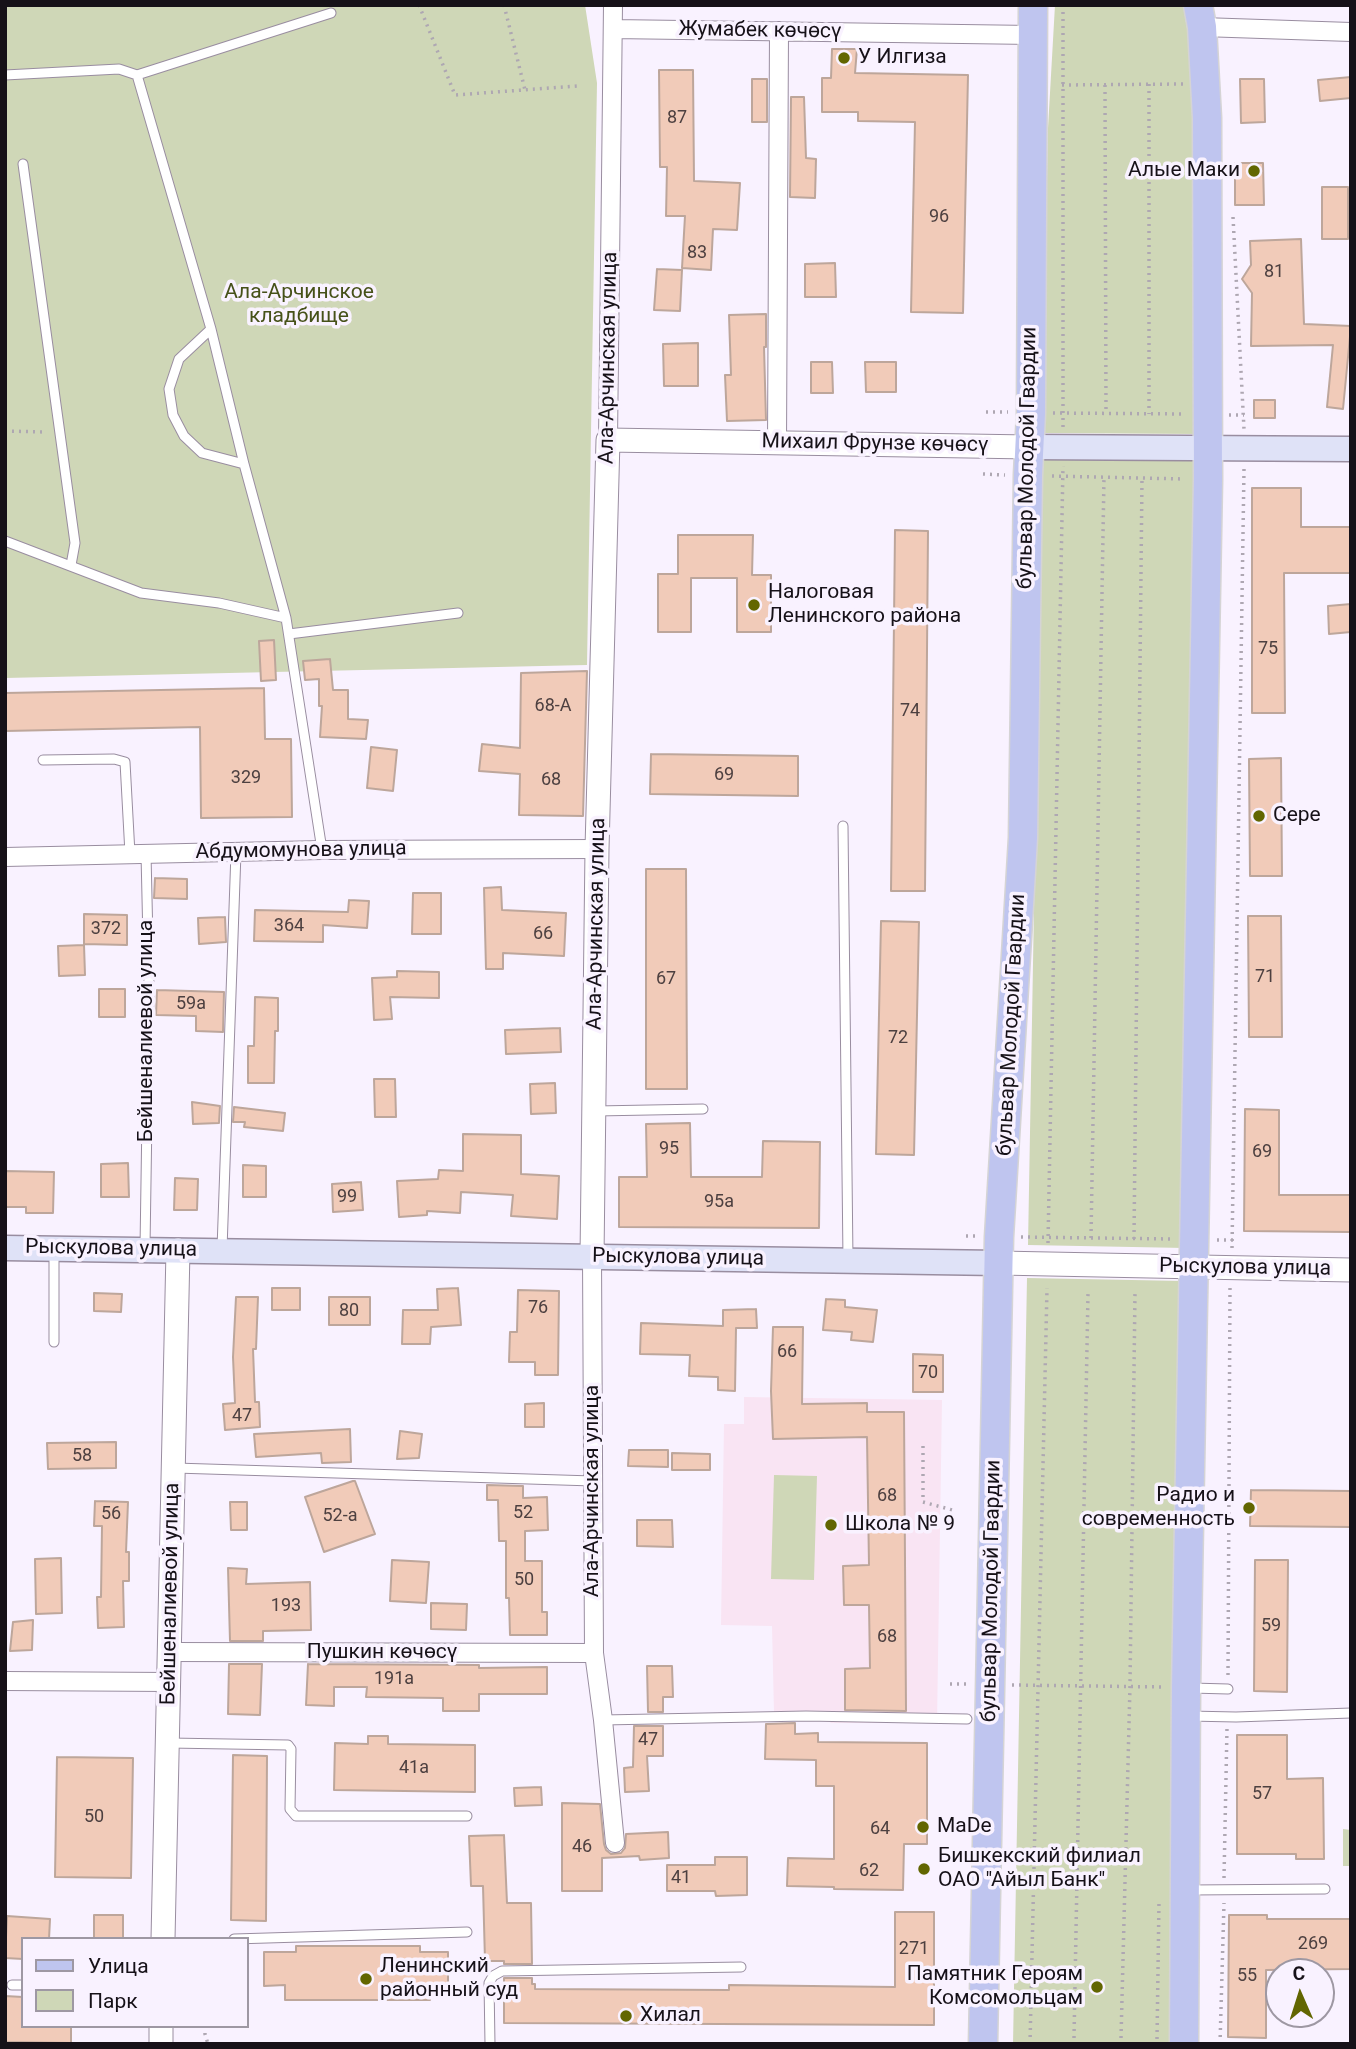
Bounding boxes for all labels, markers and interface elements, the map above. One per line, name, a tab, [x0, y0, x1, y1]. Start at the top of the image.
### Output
street label: Жумабек көчөсү	[678, 17, 842, 45]
place label: У Илгиза	[858, 45, 947, 71]
marker: У Илгиза	[836, 50, 852, 66]
house number: 87	[667, 107, 687, 129]
place label: Алые Маки	[1128, 158, 1240, 184]
marker: Алые Маки	[1246, 163, 1262, 179]
house number: 96	[929, 206, 949, 228]
house number: 83	[687, 242, 707, 264]
street label: Ала-Арчинская улица	[595, 252, 623, 464]
house number: 81	[1264, 261, 1284, 283]
park label: Ала-Арчинское кладбище	[224, 280, 374, 330]
street label: бульвар Молодой Гвардии	[1013, 327, 1043, 589]
street label: Михаил Фрунзе көчөсү	[761, 429, 989, 459]
place label: Налоговая Ленинского района	[768, 580, 961, 630]
marker: Налоговая Ленинского района	[746, 597, 762, 613]
house number: 75	[1258, 638, 1278, 660]
house number: 68-A	[535, 695, 571, 717]
house number: 74	[900, 700, 920, 722]
house number: 69	[714, 764, 734, 786]
house number: 329	[231, 767, 261, 789]
house number: 68	[541, 769, 561, 791]
place label: Сере	[1273, 803, 1321, 829]
marker: Сере	[1251, 808, 1267, 824]
street label: Ала-Арчинская улица	[583, 818, 611, 1030]
street label: Абдумомунова улица	[195, 837, 407, 865]
street label: бульвар Молодой Гвардии	[993, 893, 1031, 1157]
house number: 364	[274, 915, 304, 937]
house number: 372	[91, 918, 121, 940]
street label: Бейшеналиевой улица	[134, 920, 160, 1142]
house number: 66	[533, 923, 553, 945]
house number: 71	[1255, 966, 1275, 988]
house number: 67	[656, 968, 676, 990]
house number: 59a	[176, 993, 206, 1015]
house number: 72	[888, 1027, 908, 1049]
house number: 95	[659, 1138, 679, 1160]
house number: 69	[1252, 1141, 1272, 1163]
house number: 99	[337, 1186, 357, 1208]
house number: 95а	[704, 1191, 734, 1213]
street label: Рыскулова улица	[25, 1235, 197, 1263]
street label: Рыскулова улица	[592, 1244, 764, 1272]
street label: Рыскулова улица	[1159, 1254, 1331, 1282]
house number: 76	[528, 1297, 548, 1319]
house number: 80	[339, 1300, 359, 1322]
house number: 66	[777, 1341, 797, 1363]
house number: 70	[918, 1362, 938, 1384]
street label: Ала-Арчинская улица	[580, 1385, 606, 1597]
house number: 47	[232, 1405, 252, 1427]
house number: 58	[72, 1445, 92, 1467]
street label: бульвар Молодой Гвардии	[977, 1460, 1007, 1722]
street label: Бейшеналиевой улица	[156, 1483, 186, 1705]
place label: Радио и современность	[1082, 1483, 1235, 1533]
house number: 68	[877, 1485, 897, 1507]
marker: Радио и современность	[1241, 1500, 1257, 1516]
house number: 52	[513, 1502, 533, 1524]
house number: 56	[101, 1503, 121, 1525]
house number: 52-a	[323, 1505, 357, 1527]
place label: Школа № 9	[845, 1512, 955, 1538]
marker: Школа № 9	[823, 1517, 839, 1533]
house number: 50	[514, 1569, 534, 1591]
house number: 193	[271, 1595, 301, 1617]
house number: 59	[1261, 1615, 1281, 1637]
house number: 68	[877, 1626, 897, 1648]
street label: Пушкин көчөсү	[307, 1640, 457, 1666]
house number: 191a	[374, 1668, 414, 1690]
house number: 47	[638, 1729, 658, 1751]
house number: 41a	[399, 1757, 429, 1779]
house number: 57	[1252, 1783, 1272, 1805]
house number: 50	[84, 1806, 104, 1828]
place label: MaDe	[937, 1814, 992, 1840]
house number: 64	[870, 1818, 890, 1840]
marker: MaDe	[915, 1819, 931, 1835]
house number: 46	[572, 1836, 592, 1858]
place label: Бишкекский филиал ОАО "Айыл Банк"	[938, 1844, 1141, 1894]
house number: 62	[859, 1860, 879, 1882]
marker: Бишкекский филиал ОАО "Айыл Банк"	[916, 1861, 932, 1877]
house number: 41	[671, 1867, 691, 1889]
house number: 269	[1298, 1933, 1328, 1955]
legend	[21, 1937, 248, 2028]
house number: 271	[899, 1938, 929, 1960]
text: Улица	[88, 1954, 149, 1978]
place label: Ленинский районный суд	[380, 1954, 518, 2004]
north arrow	[1265, 1958, 1335, 2028]
place label: Памятник Героям Комсомольцам	[907, 1962, 1083, 2012]
text: С	[1292, 1962, 1306, 1985]
house number: 55	[1237, 1965, 1257, 1987]
marker: Ленинский районный суд	[358, 1971, 374, 1987]
marker: Памятник Героям Комсомольцам	[1089, 1979, 1105, 1995]
text: Парк	[88, 1989, 138, 2013]
place label: Хилал	[640, 2003, 701, 2029]
marker: Хилал	[618, 2008, 634, 2024]

